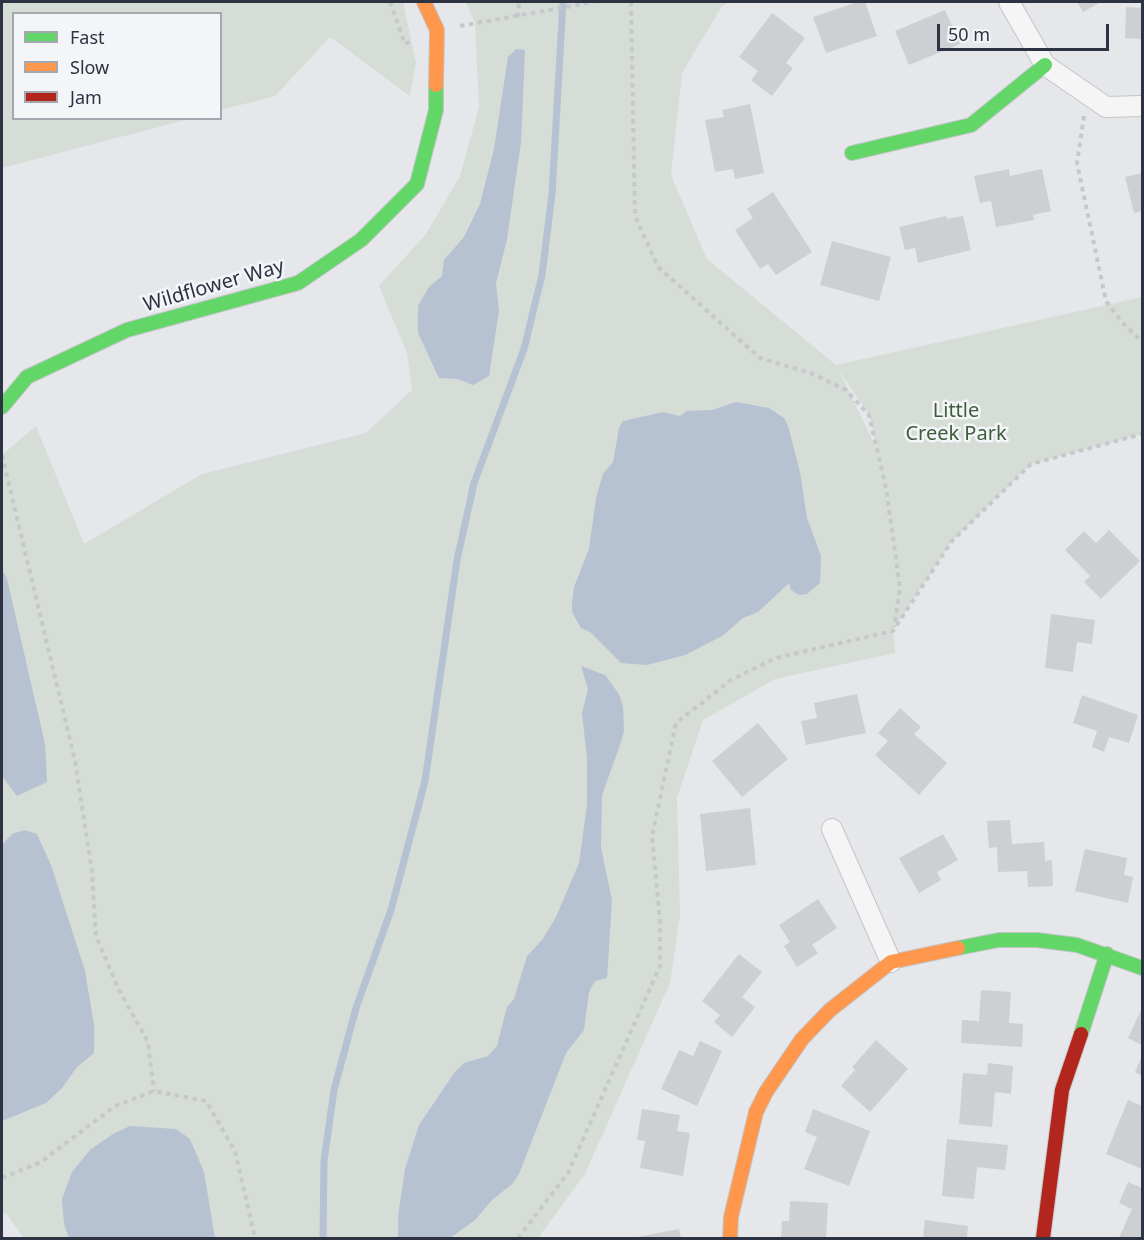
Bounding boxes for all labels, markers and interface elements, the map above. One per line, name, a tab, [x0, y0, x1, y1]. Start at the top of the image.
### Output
legend	[12, 12, 222, 120]
scale bar	[940, 12, 1112, 50]
text: 50 m	[948, 22, 990, 46]
text: Fast	[70, 25, 105, 49]
text: Slow	[70, 55, 109, 79]
text: Jam	[70, 85, 102, 109]
street label: Wildflower Way	[141, 254, 287, 318]
park label: Little Creek Park	[905, 399, 1007, 446]

